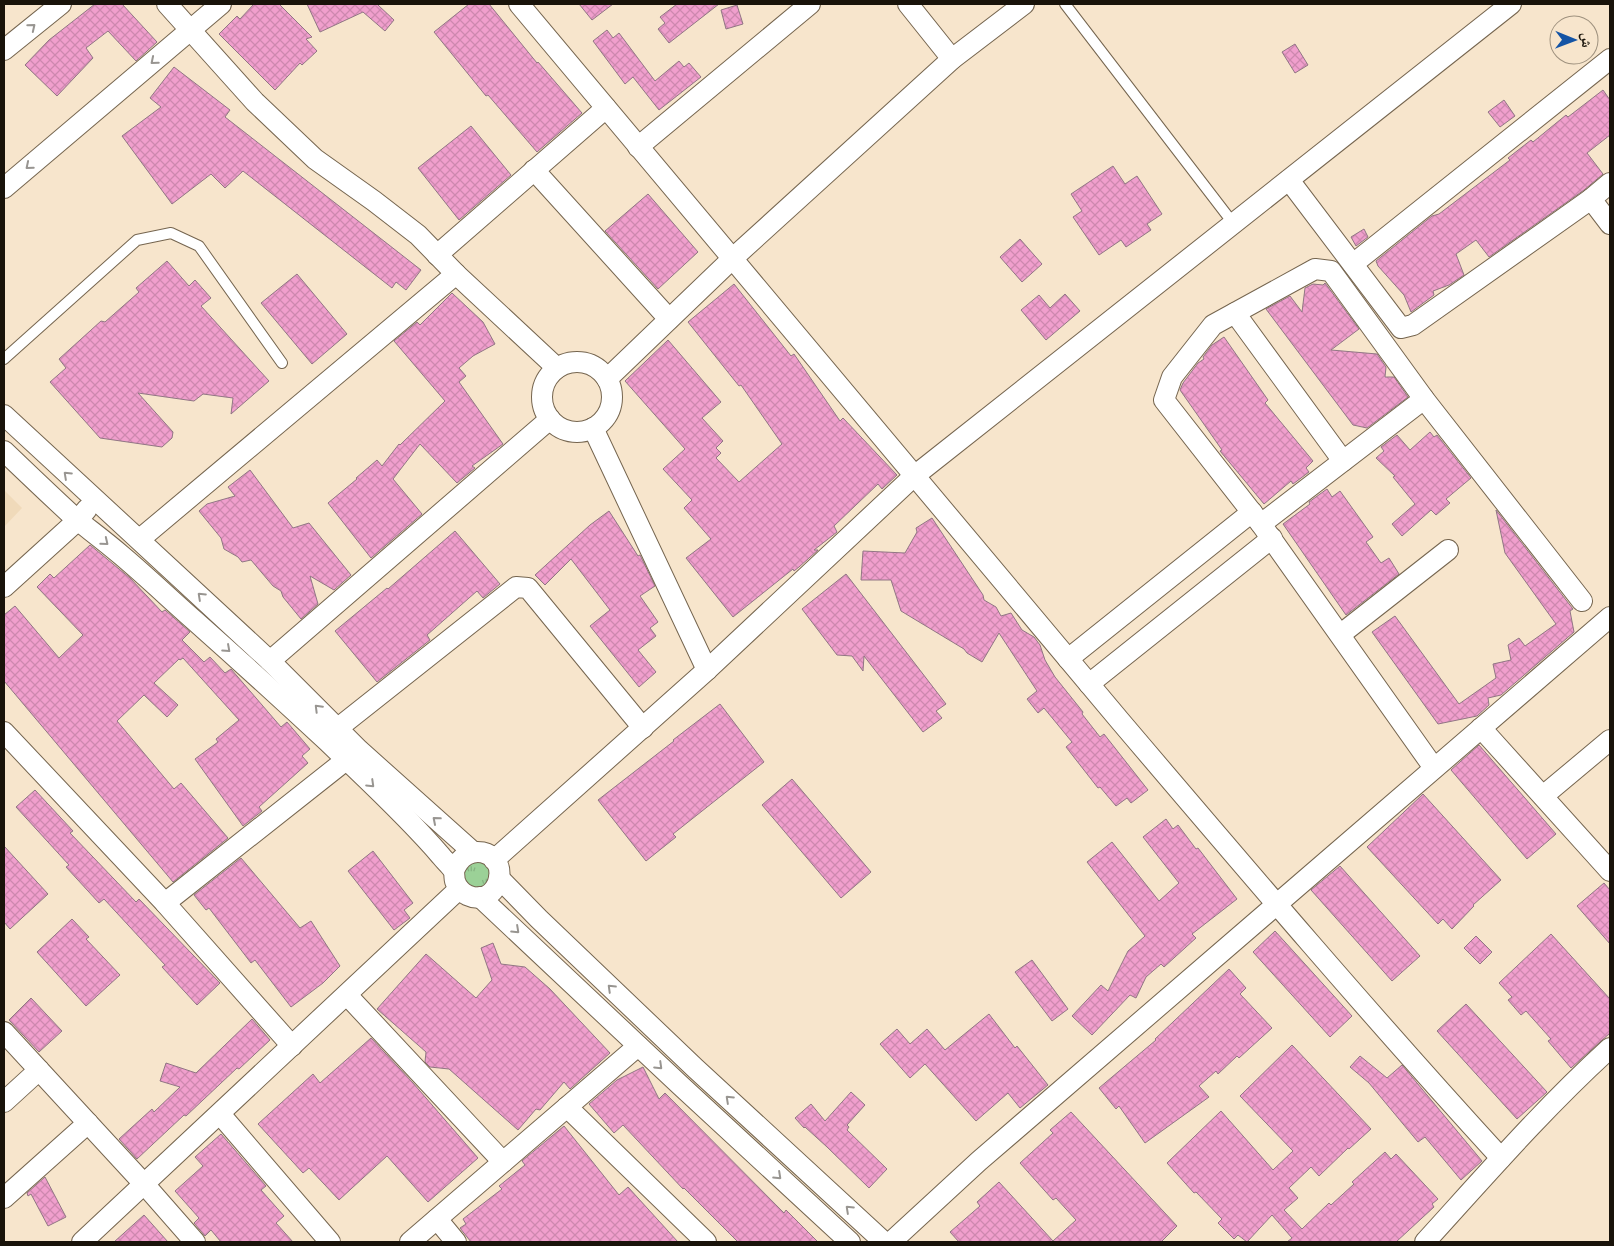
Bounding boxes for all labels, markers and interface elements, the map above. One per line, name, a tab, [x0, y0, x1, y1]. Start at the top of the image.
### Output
north arrow	[1549, 15, 1599, 65]
one-way arrow	[27, 24, 36, 33]
text: ش	[1577, 33, 1597, 48]
one-way arrow	[150, 55, 159, 64]
one-way arrow	[26, 160, 35, 169]
one-way arrow	[64, 472, 73, 481]
one-way arrow	[99, 536, 108, 544]
one-way arrow	[197, 593, 206, 602]
one-way arrow	[221, 644, 230, 653]
one-way arrow	[315, 705, 324, 714]
one-way arrow	[366, 778, 375, 787]
one-way arrow	[433, 816, 442, 825]
one-way arrow	[511, 924, 520, 933]
one-way arrow	[607, 985, 616, 994]
one-way arrow	[654, 1060, 663, 1069]
one-way arrow	[725, 1096, 734, 1105]
one-way arrow	[773, 1170, 782, 1179]
one-way arrow	[845, 1206, 854, 1215]

